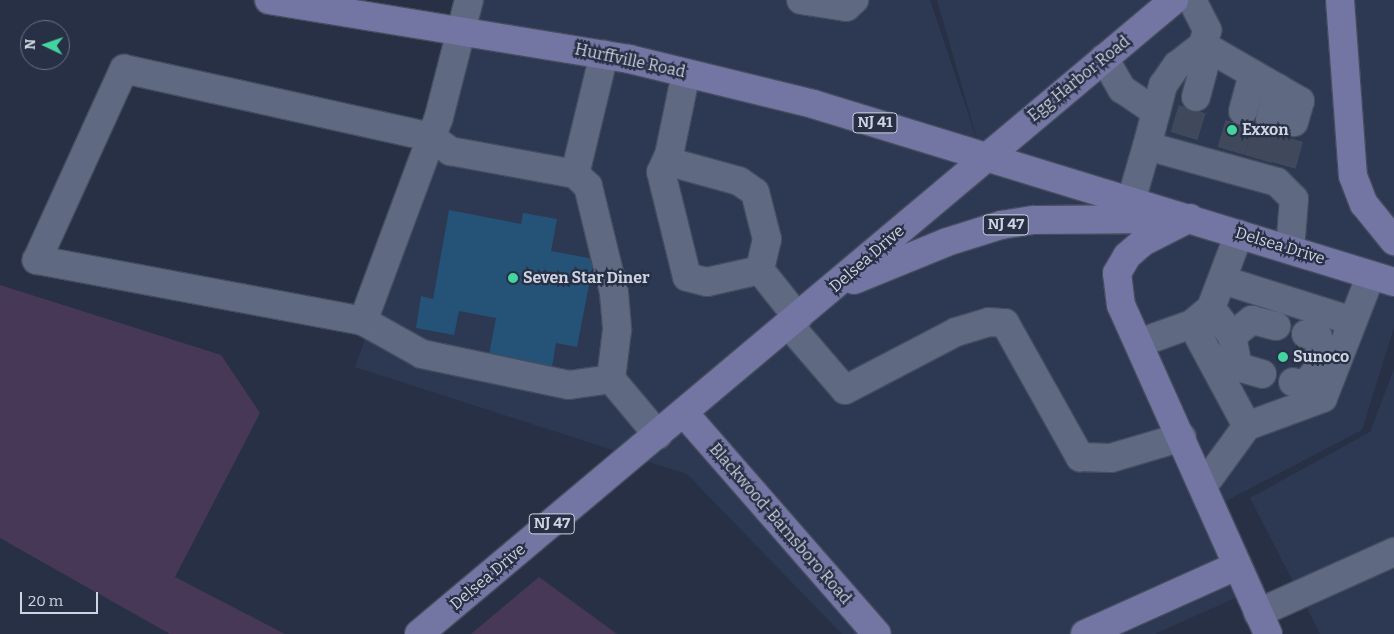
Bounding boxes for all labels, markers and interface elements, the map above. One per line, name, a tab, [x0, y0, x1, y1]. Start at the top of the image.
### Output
north arrow	[20, 20, 70, 70]
street label: Egg Harbor Road	[1024, 32, 1134, 126]
text: N	[22, 38, 39, 50]
street label: Hurffville Road	[573, 40, 687, 82]
road number: NJ 41	[851, 110, 899, 136]
place label: Exxon	[1242, 120, 1289, 140]
marker: Exxon	[1226, 124, 1238, 136]
road number: NJ 47	[982, 212, 1030, 238]
street label: Delsea Drive	[826, 221, 908, 297]
street label: Delsea Drive	[1233, 223, 1327, 269]
place label: Seven Star Diner	[523, 268, 649, 288]
marker: Seven Star Diner	[507, 272, 519, 284]
place label: Sunoco	[1293, 347, 1349, 367]
marker: Sunoco	[1277, 351, 1289, 363]
street label: Blackwood-Barnsboro Road	[705, 440, 855, 608]
road number: NJ 47	[528, 512, 576, 536]
street label: Delsea Drive	[446, 540, 530, 614]
scale bar	[22, 582, 100, 614]
text: 20 m	[28, 592, 63, 610]

